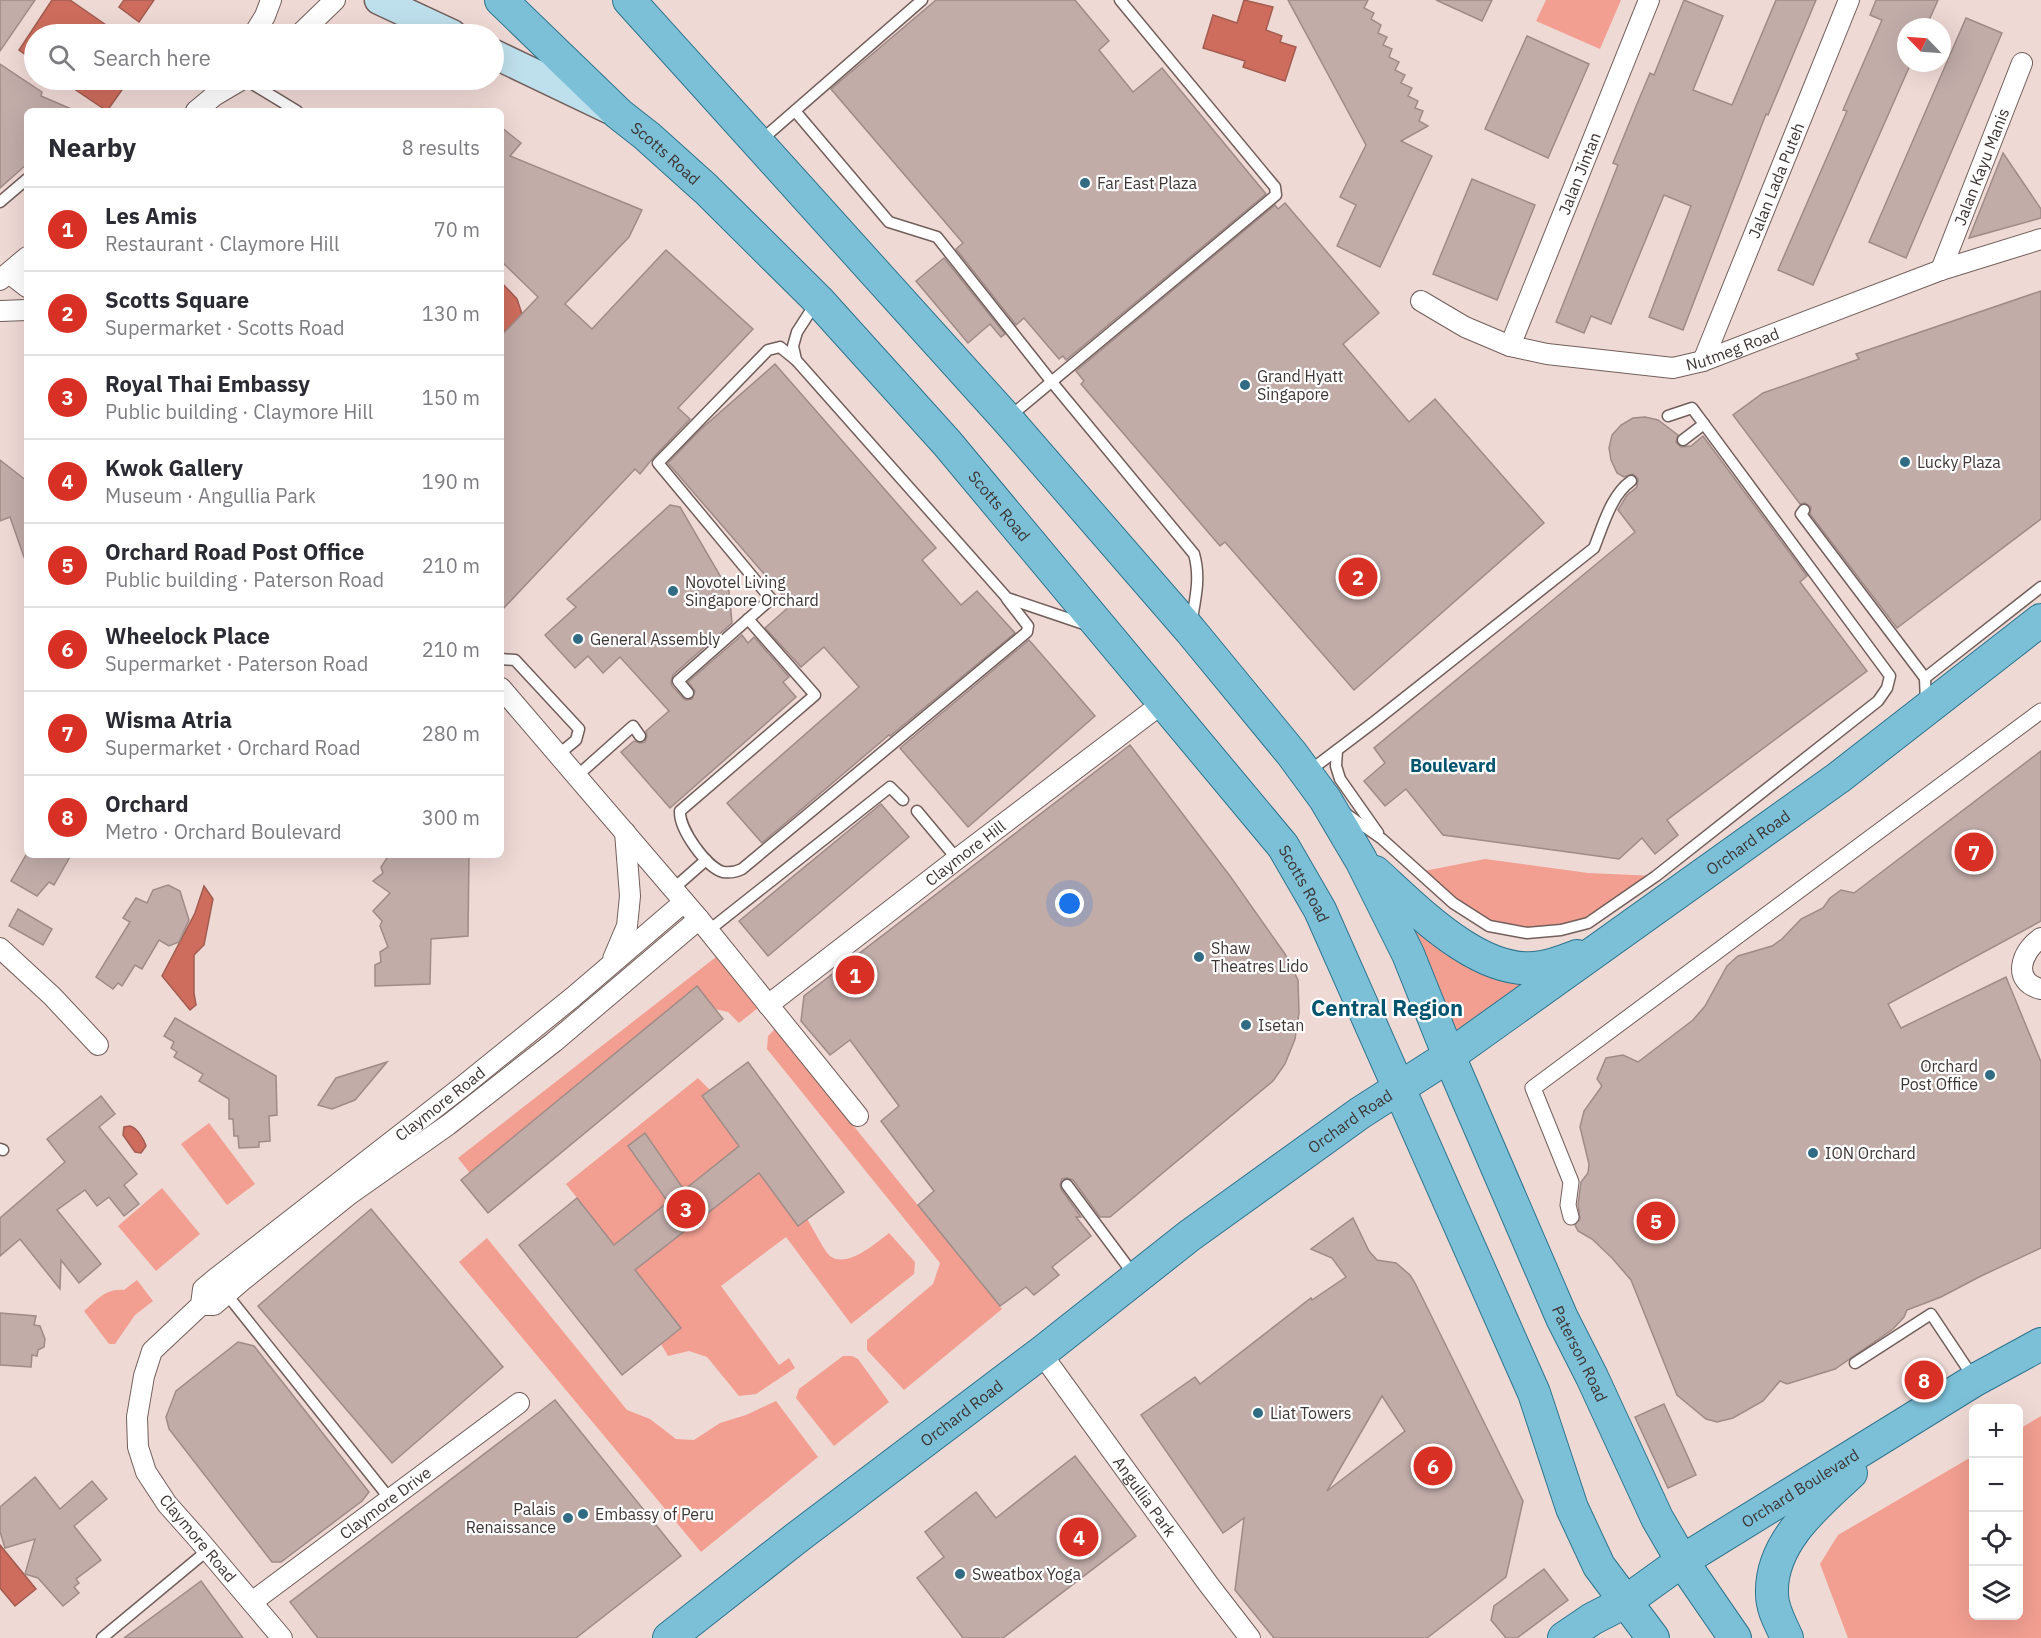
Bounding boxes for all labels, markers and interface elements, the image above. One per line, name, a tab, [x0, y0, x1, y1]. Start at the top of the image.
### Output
north arrow	[1897, 18, 1951, 72]
search box	[24, 24, 504, 90]
icon: search	[45, 41, 78, 74]
text: Search here	[93, 43, 211, 72]
street label: Jalan Kayu Manis	[1950, 105, 2013, 228]
street label: Scotts Road	[627, 117, 704, 189]
street label: Jalan Lada Puteh	[1744, 119, 1808, 241]
street label: Jalan Jintan	[1554, 129, 1605, 218]
text: Nearby	[48, 130, 136, 164]
text: 8 results	[402, 134, 480, 161]
place label: Far East Plaza	[1097, 173, 1197, 193]
marker: Far East Plaza	[1078, 176, 1092, 190]
text: Les Amis	[105, 201, 197, 230]
text: 1	[62, 216, 74, 243]
text: 70 m	[434, 216, 480, 243]
text: Restaurant · Claymore Hill	[105, 230, 339, 257]
text: Scotts Square	[105, 285, 249, 314]
text: 2	[62, 300, 74, 327]
text: 130 m	[422, 300, 480, 327]
text: Supermarket · Scotts Road	[105, 314, 345, 341]
street label: Nutmeg Road	[1684, 323, 1782, 375]
place label: Grand Hyatt Singapore	[1257, 366, 1343, 404]
text: Royal Thai Embassy	[105, 369, 310, 398]
marker: Grand Hyatt Singapore	[1238, 378, 1252, 392]
text: 3	[62, 384, 74, 411]
text: 150 m	[422, 384, 480, 411]
text: Public building · Claymore Hill	[105, 398, 373, 425]
place label: Lucky Plaza	[1917, 452, 2001, 472]
text: Kwok Gallery	[105, 453, 243, 482]
marker: Lucky Plaza	[1898, 455, 1912, 469]
street label: Scotts Road	[964, 466, 1034, 545]
text: 4	[62, 468, 74, 495]
text: 190 m	[422, 468, 480, 495]
text: Museum · Angullia Park	[105, 482, 316, 509]
text: Orchard Road Post Office	[105, 537, 364, 566]
text: 5	[62, 552, 74, 579]
text: 210 m	[422, 552, 480, 579]
pin: 2	[1338, 554, 1378, 600]
text: Public building · Paterson Road	[105, 566, 384, 593]
place label: Novotel Living Singapore Orchard	[685, 572, 819, 610]
marker: Novotel Living Singapore Orchard	[666, 584, 680, 598]
text: Wheelock Place	[105, 621, 270, 650]
place label: General Assembly	[590, 629, 720, 649]
marker: General Assembly	[571, 632, 585, 646]
text: 6	[62, 636, 74, 663]
text: 210 m	[422, 636, 480, 663]
text: Supermarket · Paterson Road	[105, 650, 368, 677]
text: Wisma Atria	[105, 705, 232, 734]
text: 7	[62, 720, 74, 747]
text: 280 m	[422, 720, 480, 747]
text: Supermarket · Orchard Road	[105, 734, 361, 761]
district label: Boulevard	[1410, 754, 1496, 777]
text: Orchard	[105, 789, 189, 818]
text: 8	[62, 804, 74, 831]
text: 300 m	[422, 804, 480, 831]
street label: Orchard Road	[1702, 806, 1794, 879]
street label: Claymore Hill	[921, 816, 1009, 890]
text: Metro · Orchard Boulevard	[105, 818, 342, 845]
pin: 7	[1954, 830, 1994, 874]
street label: Scotts Road	[1274, 841, 1334, 925]
your location	[1055, 889, 1084, 918]
place label: Shaw Theatres Lido	[1211, 938, 1309, 976]
marker: Shaw Theatres Lido	[1192, 950, 1206, 964]
pin: 1	[836, 952, 874, 998]
district label: Central Region	[1311, 993, 1463, 1022]
place label: Isetan	[1258, 1015, 1304, 1035]
marker: Isetan	[1239, 1018, 1253, 1032]
place label: Orchard Post Office	[1900, 1056, 1978, 1094]
street label: Claymore Road	[391, 1062, 489, 1145]
marker: Orchard Post Office	[1983, 1068, 1997, 1082]
street label: Orchard Road	[1304, 1085, 1396, 1157]
place label: ION Orchard	[1825, 1143, 1916, 1163]
marker: ION Orchard	[1806, 1146, 1820, 1160]
pin: 3	[666, 1186, 706, 1232]
pin: 5	[1636, 1198, 1676, 1244]
street label: Paterson Road	[1548, 1303, 1612, 1405]
pin: 8	[1904, 1358, 1944, 1402]
street label: Orchard Road	[916, 1375, 1007, 1451]
place label: Liat Towers	[1270, 1403, 1352, 1423]
map controls	[1969, 1404, 2023, 1620]
button: +	[1969, 1404, 2023, 1458]
marker: Liat Towers	[1251, 1406, 1265, 1420]
pin: 6	[1414, 1444, 1452, 1488]
street label: Orchard Boulevard	[1738, 1444, 1863, 1532]
street label: Angullia Park	[1109, 1452, 1181, 1541]
button: −	[1969, 1458, 2023, 1512]
street label: Claymore Drive	[335, 1462, 435, 1543]
street label: Claymore Road	[155, 1490, 241, 1586]
place label: Palais Renaissance	[466, 1499, 556, 1537]
place label: Embassy of Peru	[595, 1504, 714, 1524]
marker: Embassy of Peru	[576, 1507, 590, 1521]
marker: Palais Renaissance	[561, 1511, 575, 1525]
button: locate	[1969, 1512, 2023, 1566]
pin: 4	[1060, 1514, 1098, 1560]
place label: Sweatbox Yoga	[972, 1564, 1081, 1584]
button: layers	[1969, 1566, 2023, 1620]
marker: Sweatbox Yoga	[953, 1567, 967, 1581]

